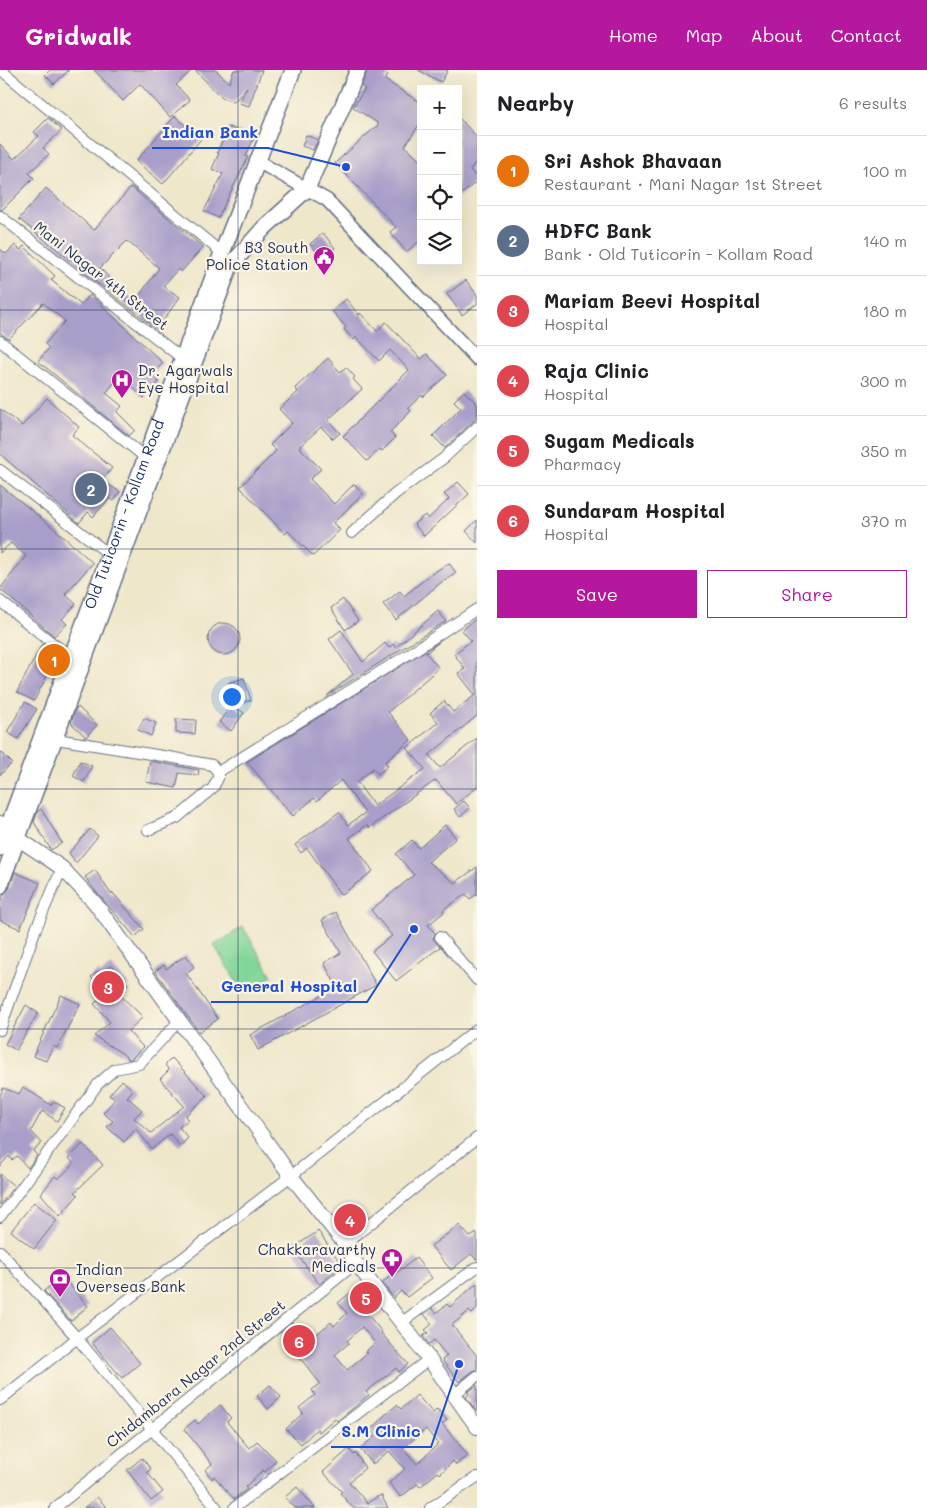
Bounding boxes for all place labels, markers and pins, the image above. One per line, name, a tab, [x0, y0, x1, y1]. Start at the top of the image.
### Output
callout: Indian Bank	[152, 117, 268, 148]
place label: B3 South Police Station	[206, 237, 308, 274]
public building icon: B3 South Police Station	[312, 245, 336, 276]
place label: Dr. Agarwals Eye Hospital	[138, 360, 233, 397]
hospital icon: Dr. Agarwals Eye Hospital	[110, 368, 134, 399]
pin: 2	[75, 470, 107, 508]
pin: 1	[38, 641, 70, 679]
pin: 3	[92, 968, 124, 1006]
callout: General Hospital	[211, 971, 367, 1002]
pin: 4	[334, 1201, 366, 1239]
place label: Chakkaravarthy Medicals	[258, 1239, 376, 1276]
pharmacy icon: Chakkaravarthy Medicals	[380, 1247, 404, 1278]
place label: Indian Overseas Bank	[76, 1259, 186, 1296]
bank icon: Indian Overseas Bank	[48, 1267, 72, 1298]
pin: 5	[350, 1279, 382, 1317]
pin: 6	[283, 1322, 315, 1360]
callout: S.M Clinic	[331, 1416, 431, 1447]

